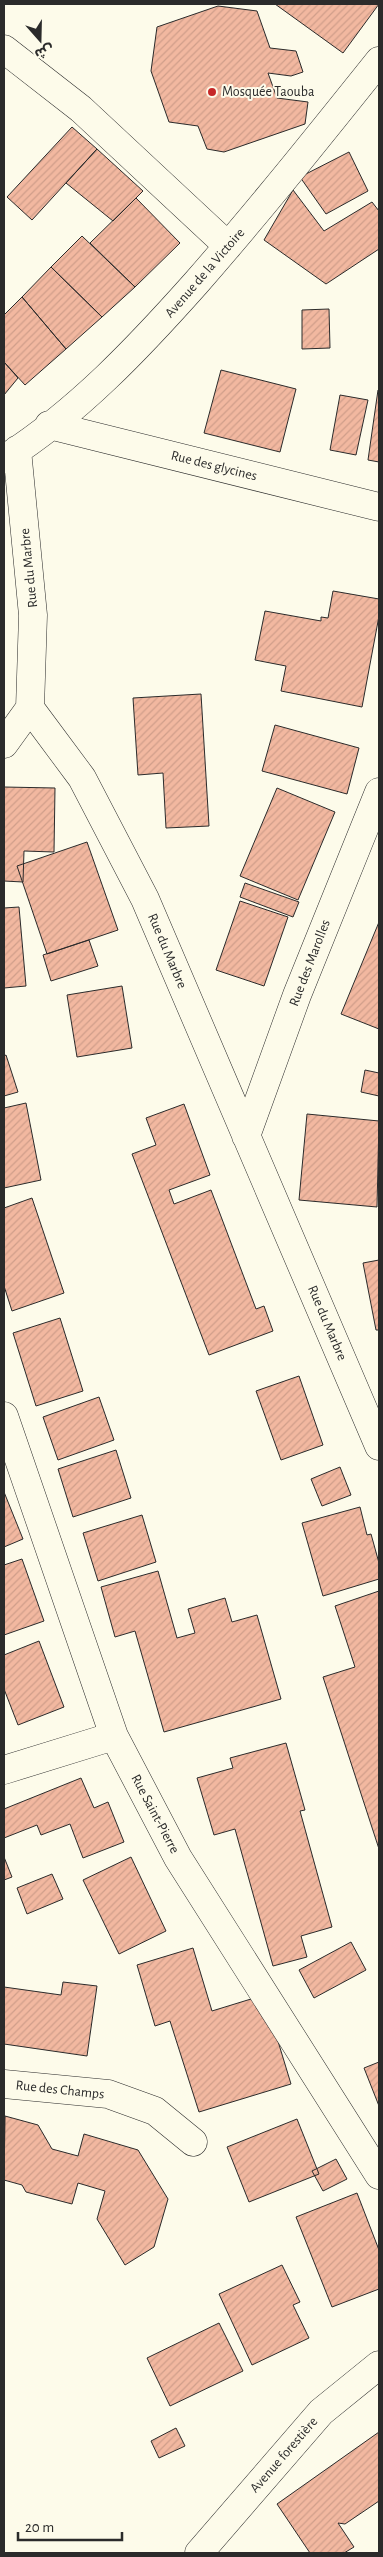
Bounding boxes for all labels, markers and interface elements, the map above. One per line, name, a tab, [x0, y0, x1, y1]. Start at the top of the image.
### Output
north arrow	[15, 15, 65, 65]
text: ش	[33, 41, 56, 61]
place label: Mosquée Taouba	[222, 85, 315, 99]
marker: Mosquée Taouba	[206, 86, 218, 98]
street label: Avenue de la Victoire	[162, 226, 248, 320]
street label: Rue des glycines	[169, 449, 259, 483]
street label: Rue du Marbre	[18, 528, 40, 608]
street label: Rue du Marbre	[145, 912, 189, 990]
street label: Rue des Marolles	[287, 918, 333, 1008]
street label: Rue du Marbre	[305, 1284, 349, 1362]
street label: Rue Saint-Pierre	[128, 1772, 182, 1856]
street label: Rue des Champs	[15, 2078, 105, 2102]
street label: Avenue forestière	[247, 2414, 321, 2496]
scale bar	[18, 2510, 121, 2542]
text: 20 m	[25, 2520, 54, 2535]

